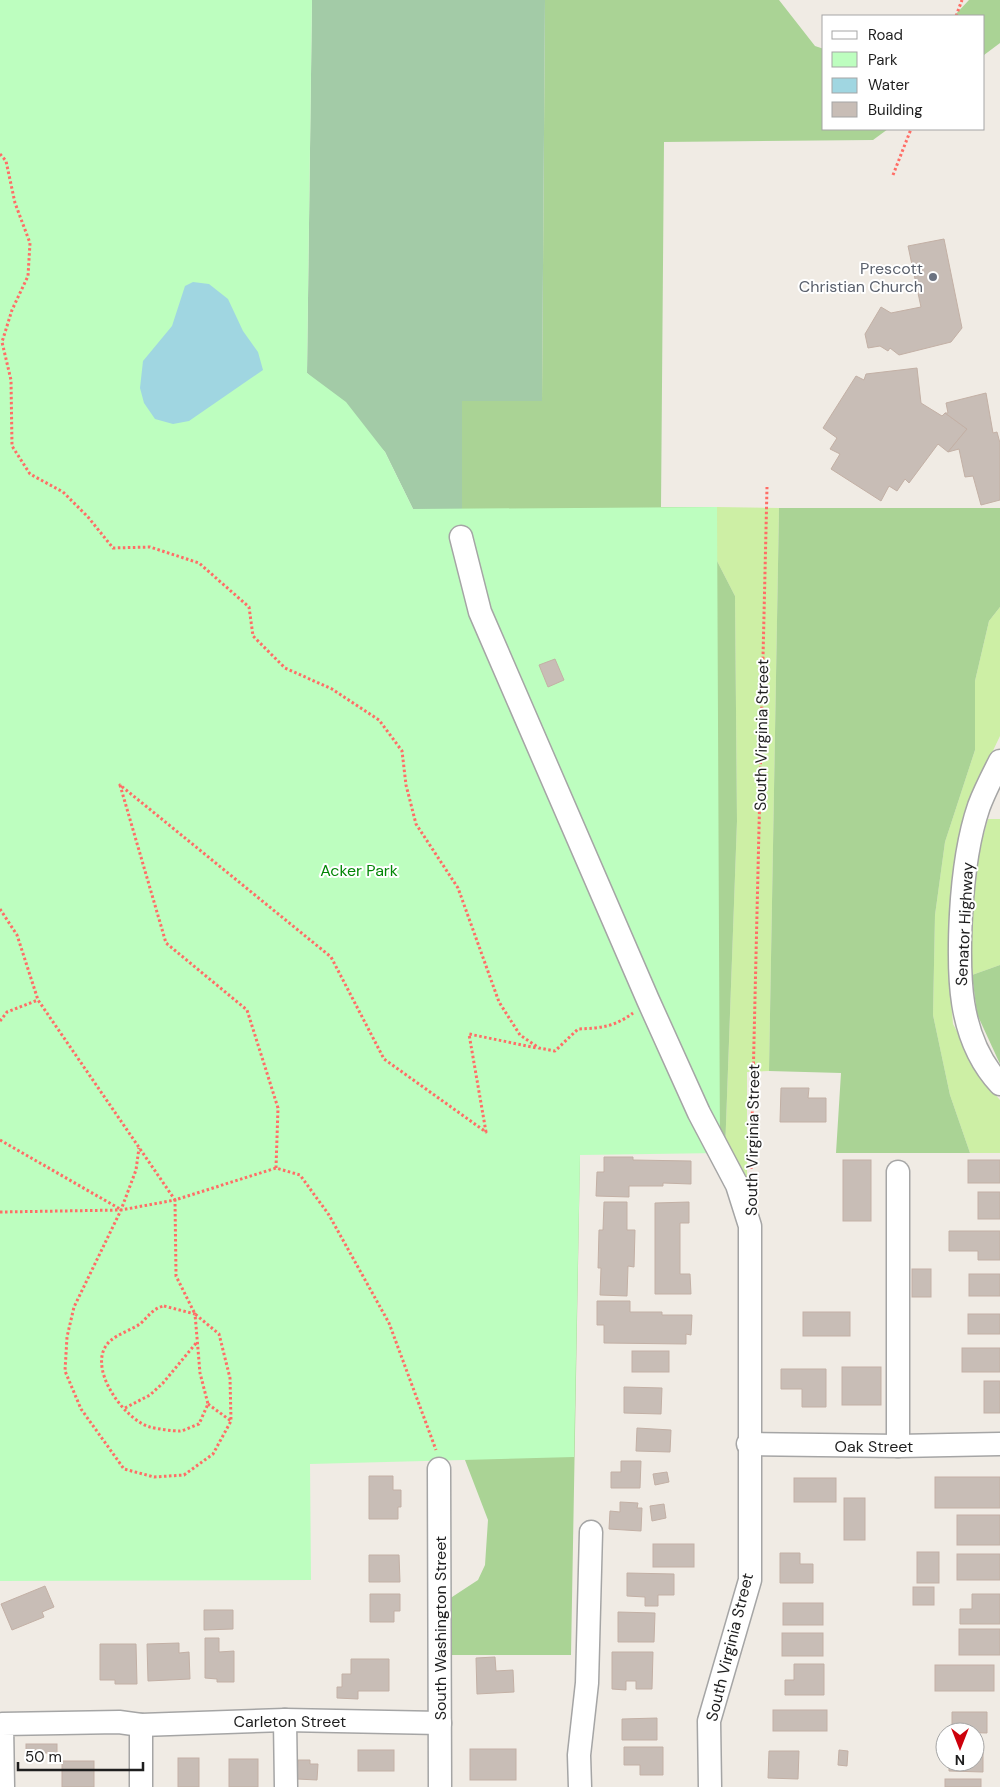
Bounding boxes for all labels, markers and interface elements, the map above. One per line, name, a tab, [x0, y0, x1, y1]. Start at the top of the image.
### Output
legend	[822, 15, 985, 130]
text: Road	[868, 25, 903, 45]
text: Park	[868, 50, 898, 70]
text: Water	[868, 75, 910, 95]
text: Building	[868, 100, 923, 120]
place label: Prescott Christian Church	[799, 258, 923, 297]
marker: Prescott Christian Church	[927, 271, 939, 283]
street label: South Virginia Street	[750, 659, 773, 811]
park label: Acker Park	[320, 860, 398, 881]
street label: Senator Highway	[951, 862, 978, 986]
street label: South Virginia Street	[741, 1064, 764, 1216]
street label: Oak Street	[835, 1436, 913, 1457]
street label: South Washington Street	[430, 1536, 451, 1720]
street label: South Virginia Street	[701, 1571, 758, 1723]
street label: Carleton Street	[234, 1711, 346, 1732]
north arrow	[935, 1722, 985, 1772]
scale bar	[18, 1740, 142, 1772]
text: 50 m	[25, 1747, 62, 1767]
text: N	[955, 1751, 965, 1769]

